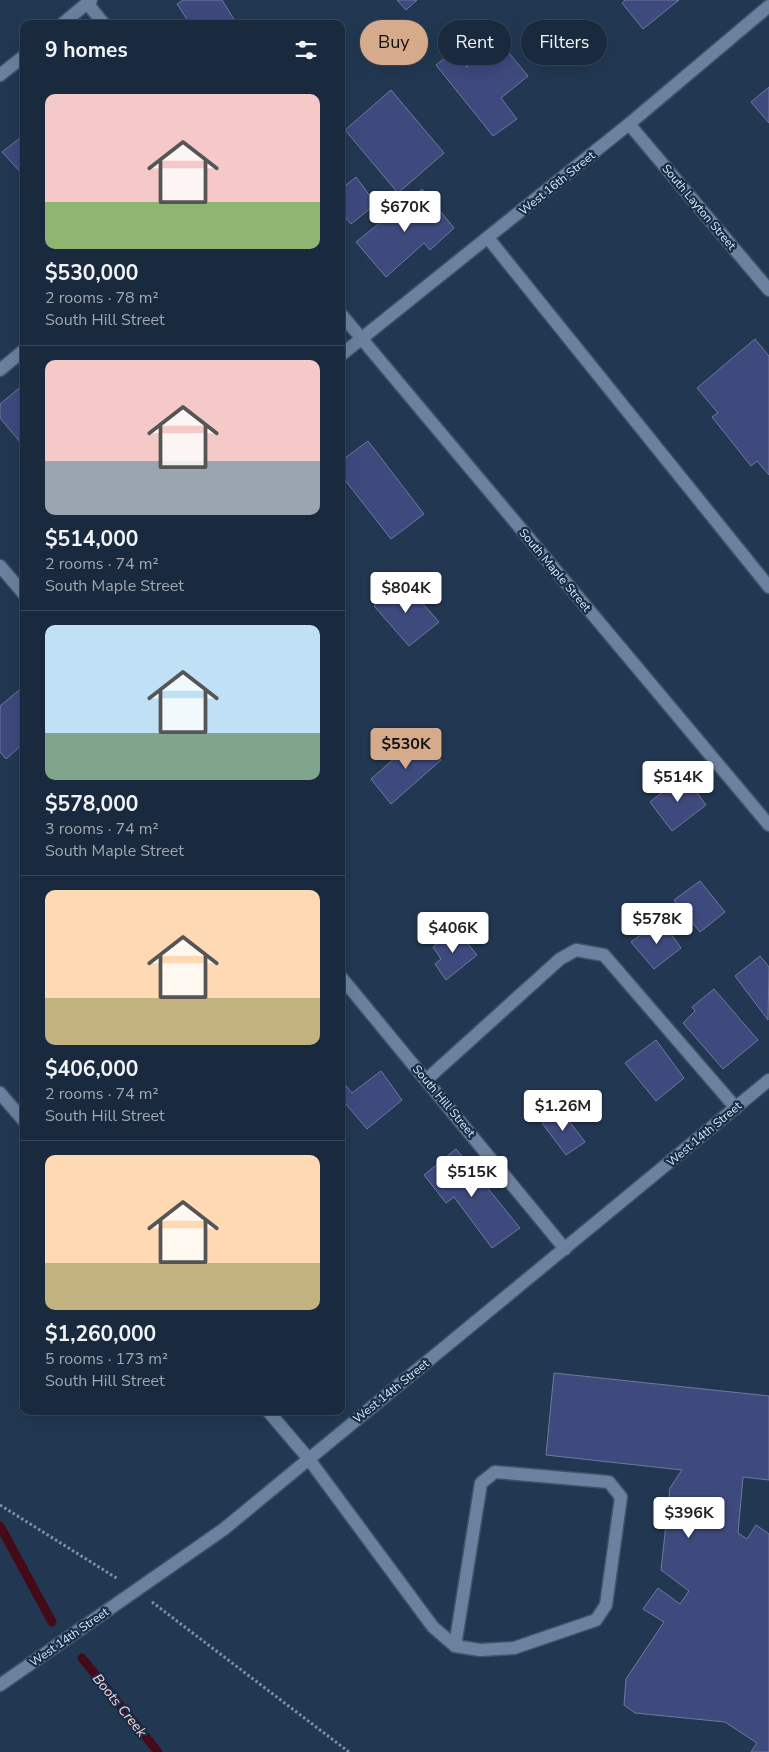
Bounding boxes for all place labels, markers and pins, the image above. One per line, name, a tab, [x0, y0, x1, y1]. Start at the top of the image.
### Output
pin: $670K	[370, 190, 440, 233]
pin: $804K	[371, 572, 441, 614]
pin: $530K	[371, 728, 441, 770]
pin: $514K	[643, 760, 713, 803]
pin: $578K	[622, 902, 692, 945]
pin: $406K	[418, 912, 488, 954]
pin: $1.26M	[522, 1090, 604, 1132]
pin: $515K	[437, 1156, 507, 1198]
pin: $396K	[654, 1496, 724, 1539]

